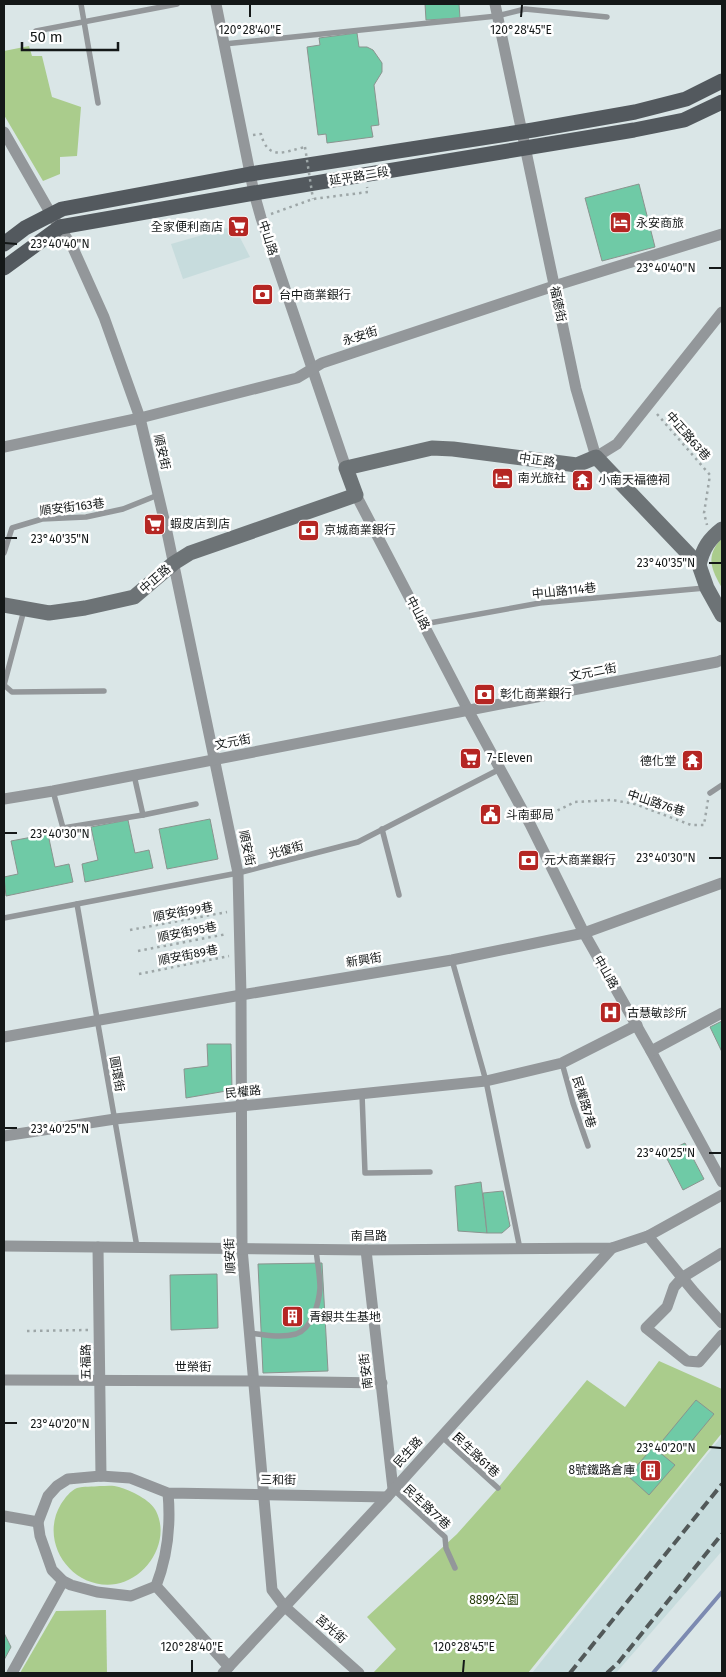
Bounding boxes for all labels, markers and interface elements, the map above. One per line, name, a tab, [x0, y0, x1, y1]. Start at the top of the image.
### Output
scale bar	[22, 20, 119, 52]
text: 120°28'40"E	[219, 23, 281, 37]
text: 120°28'45"E	[490, 23, 552, 37]
text: 50 m	[30, 28, 63, 46]
street label: 延平路二段	[328, 164, 390, 188]
hotel icon: 永安商旅	[608, 211, 632, 235]
supermarket icon: 全家便利商店	[227, 215, 251, 239]
place label: 永安商旅	[636, 216, 684, 230]
street label: 中山路	[256, 219, 280, 257]
place label: 全家便利商店	[151, 220, 223, 234]
text: 23°40'40"N	[30, 237, 90, 251]
text: 23°40'40"N	[636, 261, 696, 275]
bank icon: 台中商業銀行	[251, 283, 275, 307]
street label: 福德街	[547, 285, 569, 323]
place label: 台中商業銀行	[279, 288, 351, 302]
street label: 永安街	[341, 324, 379, 348]
street label: 中正路63巷	[663, 409, 713, 463]
street label: 順安街	[151, 433, 173, 471]
street label: 中正路	[518, 451, 556, 469]
hotel icon: 南光旅社	[490, 466, 514, 490]
temple icon: 小南天福德祠	[570, 468, 594, 492]
place label: 南光旅社	[518, 471, 566, 485]
place label: 小南天福德祠	[598, 473, 670, 487]
street label: 順安街163巷	[39, 496, 105, 518]
supermarket icon: 蝦皮店到店	[142, 512, 166, 536]
place label: 蝦皮店到店	[170, 517, 230, 531]
bank icon: 京城商業銀行	[296, 518, 320, 542]
place label: 京城商業銀行	[324, 523, 396, 537]
text: 23°40'35"N	[31, 532, 89, 546]
text: 23°40'35"N	[637, 556, 695, 570]
street label: 中正路	[137, 562, 173, 596]
street label: 中山路114巷	[531, 581, 597, 601]
street label: 中山路	[403, 594, 433, 632]
street label: 文元二街	[568, 661, 618, 683]
bank icon: 彰化商業銀行	[472, 682, 496, 706]
place label: 彰化商業銀行	[500, 687, 572, 701]
street label: 文元街	[214, 732, 252, 752]
supermarket icon: 7-Eleven	[459, 746, 483, 770]
temple icon: 德化堂	[680, 749, 704, 773]
place label: 7-Eleven	[487, 751, 533, 765]
place label: 德化堂	[640, 754, 676, 768]
street label: 中山路76巷	[626, 787, 686, 819]
public building icon: 斗南郵局	[478, 803, 502, 827]
place label: 斗南郵局	[506, 808, 554, 822]
text: 23°40'30"N	[30, 827, 90, 841]
street label: 順安街	[236, 829, 258, 867]
street label: 光復街	[267, 839, 305, 861]
bank icon: 元大商業銀行	[516, 848, 540, 872]
text: 23°40'30"N	[636, 851, 696, 865]
place label: 元大商業銀行	[544, 853, 616, 867]
street label: 順安街99巷	[152, 900, 214, 924]
street label: 順安街95巷	[156, 919, 218, 945]
street label: 順安街89巷	[157, 942, 219, 968]
street label: 新興街	[345, 950, 383, 970]
street label: 中山路	[591, 953, 621, 991]
hospital icon: 古慧敏診所	[599, 1001, 623, 1025]
place label: 古慧敏診所	[627, 1006, 687, 1020]
street label: 圓環街	[107, 1055, 127, 1093]
street label: 民權路7巷	[570, 1074, 598, 1130]
street label: 民權路	[224, 1083, 262, 1101]
text: 23°40'25"N	[31, 1122, 89, 1136]
text: 23°40'25"N	[637, 1146, 695, 1160]
street label: 南昌路	[351, 1229, 387, 1243]
street label: 順安街	[222, 1238, 238, 1274]
building icon: 青銀共生基地	[281, 1305, 305, 1329]
place label: 青銀共生基地	[309, 1310, 381, 1324]
street label: 五福路	[79, 1344, 93, 1380]
street label: 南安街	[357, 1352, 375, 1390]
street label: 世榮街	[175, 1360, 211, 1374]
text: 23°40'20"N	[30, 1417, 90, 1431]
street label: 民生路61巷	[450, 1430, 502, 1480]
street label: 民生路	[391, 1434, 425, 1470]
text: 23°40'20"N	[636, 1441, 696, 1455]
building icon: 8號鐵路倉庫	[639, 1458, 663, 1482]
place label: 8號鐵路倉庫	[568, 1463, 635, 1477]
street label: 三和街	[260, 1473, 296, 1487]
street label: 民生路77巷	[401, 1482, 453, 1532]
park label: 8899公園	[469, 1593, 519, 1607]
street label: 莒光街	[313, 1612, 349, 1646]
text: 120°28'40"E	[161, 1640, 223, 1654]
text: 120°28'45"E	[433, 1640, 495, 1654]

